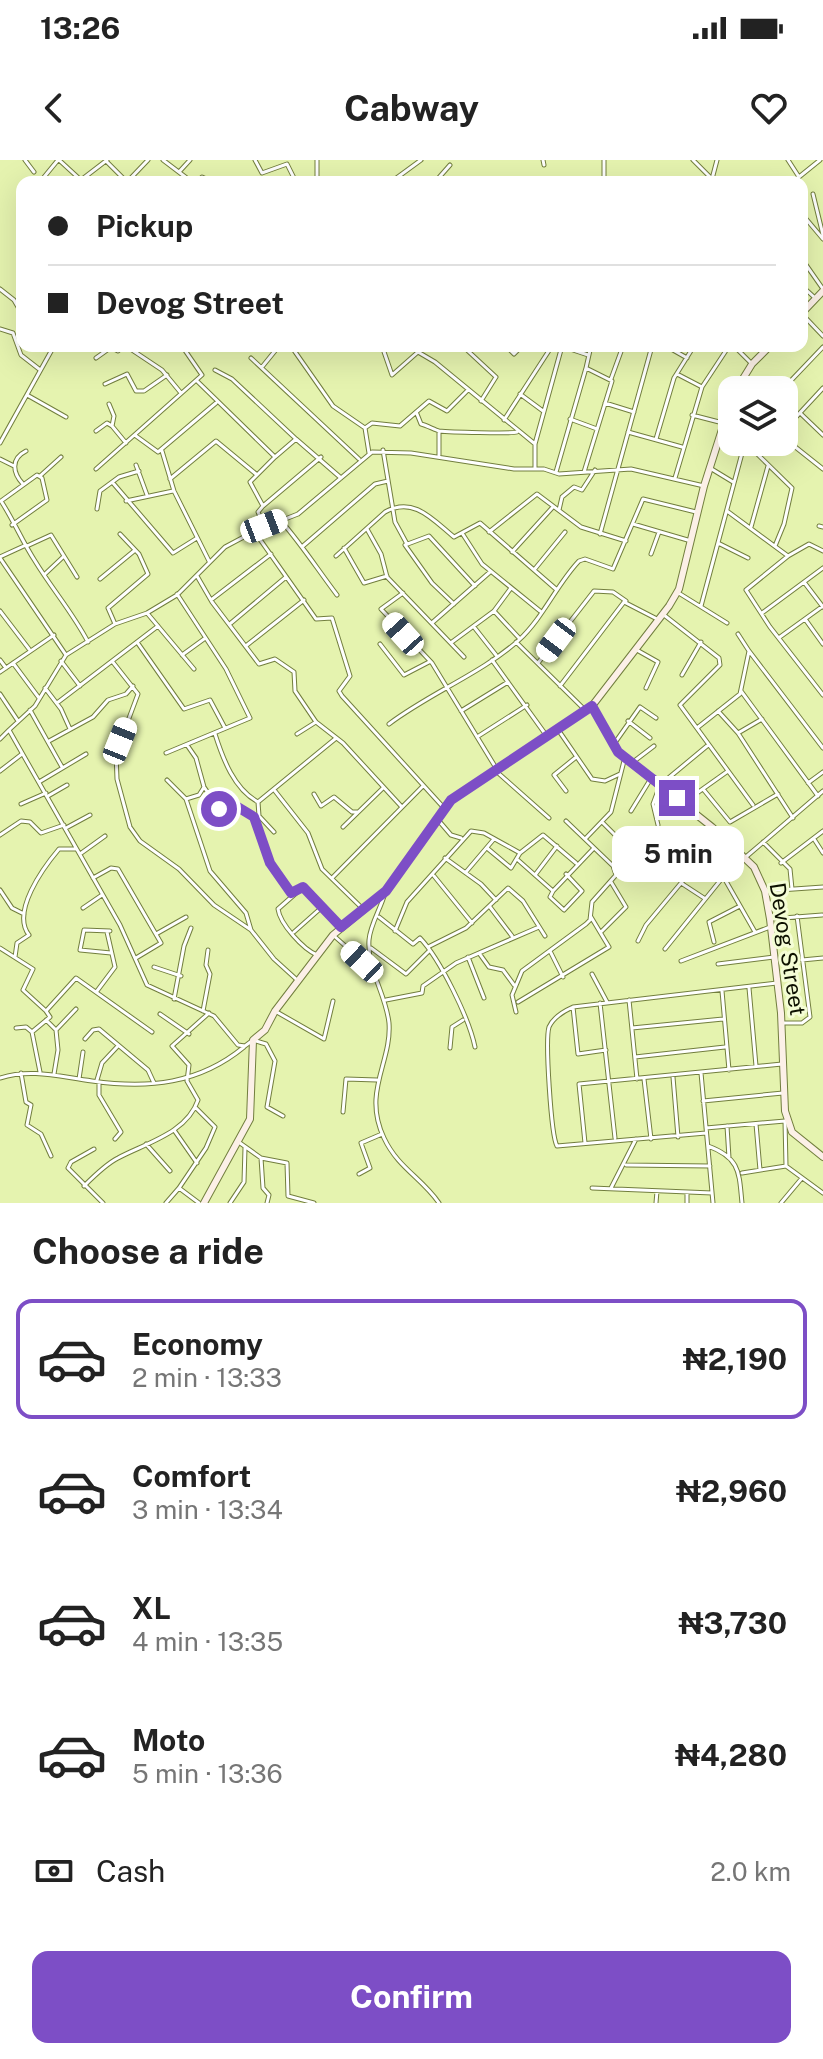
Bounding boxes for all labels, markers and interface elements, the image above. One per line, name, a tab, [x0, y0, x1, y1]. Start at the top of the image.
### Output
text: 13:26	[40, 10, 120, 46]
icon: back	[32, 86, 76, 130]
icon: heart	[747, 86, 791, 130]
text: Cabway	[344, 87, 479, 129]
text: Pickup	[96, 208, 193, 244]
text: Devog Street	[96, 285, 284, 321]
map controls	[718, 376, 798, 456]
button: layers	[718, 376, 798, 456]
car	[237, 506, 291, 546]
car	[378, 608, 428, 660]
car	[532, 614, 580, 666]
car	[100, 714, 140, 768]
route end	[659, 780, 695, 816]
route start	[201, 791, 237, 827]
callout: 5 min	[611, 826, 743, 882]
text: 5 min	[643, 838, 713, 869]
street label: Devog Street	[765, 881, 811, 1017]
car	[336, 937, 388, 987]
text: Choose a ride	[32, 1230, 264, 1272]
icon: car	[36, 1323, 108, 1395]
text: Economy	[132, 1326, 263, 1362]
text: ₦2,190	[683, 1341, 787, 1377]
text: 2 min · 13:33	[132, 1362, 282, 1393]
icon: car	[36, 1455, 108, 1527]
text: Comfort	[132, 1458, 251, 1494]
text: ₦2,960	[676, 1473, 787, 1509]
text: 3 min · 13:34	[132, 1494, 283, 1525]
icon: car	[36, 1587, 108, 1659]
text: XL	[132, 1590, 171, 1626]
text: ₦3,730	[679, 1605, 787, 1641]
text: 4 min · 13:35	[132, 1626, 283, 1657]
icon: car	[36, 1719, 108, 1791]
text: Moto	[132, 1722, 205, 1758]
text: ₦4,280	[675, 1737, 787, 1773]
text: 5 min · 13:36	[132, 1758, 283, 1789]
icon: cash	[32, 1849, 76, 1893]
text: Cash	[96, 1853, 165, 1889]
text: 2.0 km	[710, 1856, 791, 1887]
button: Confirm	[32, 1951, 791, 2043]

